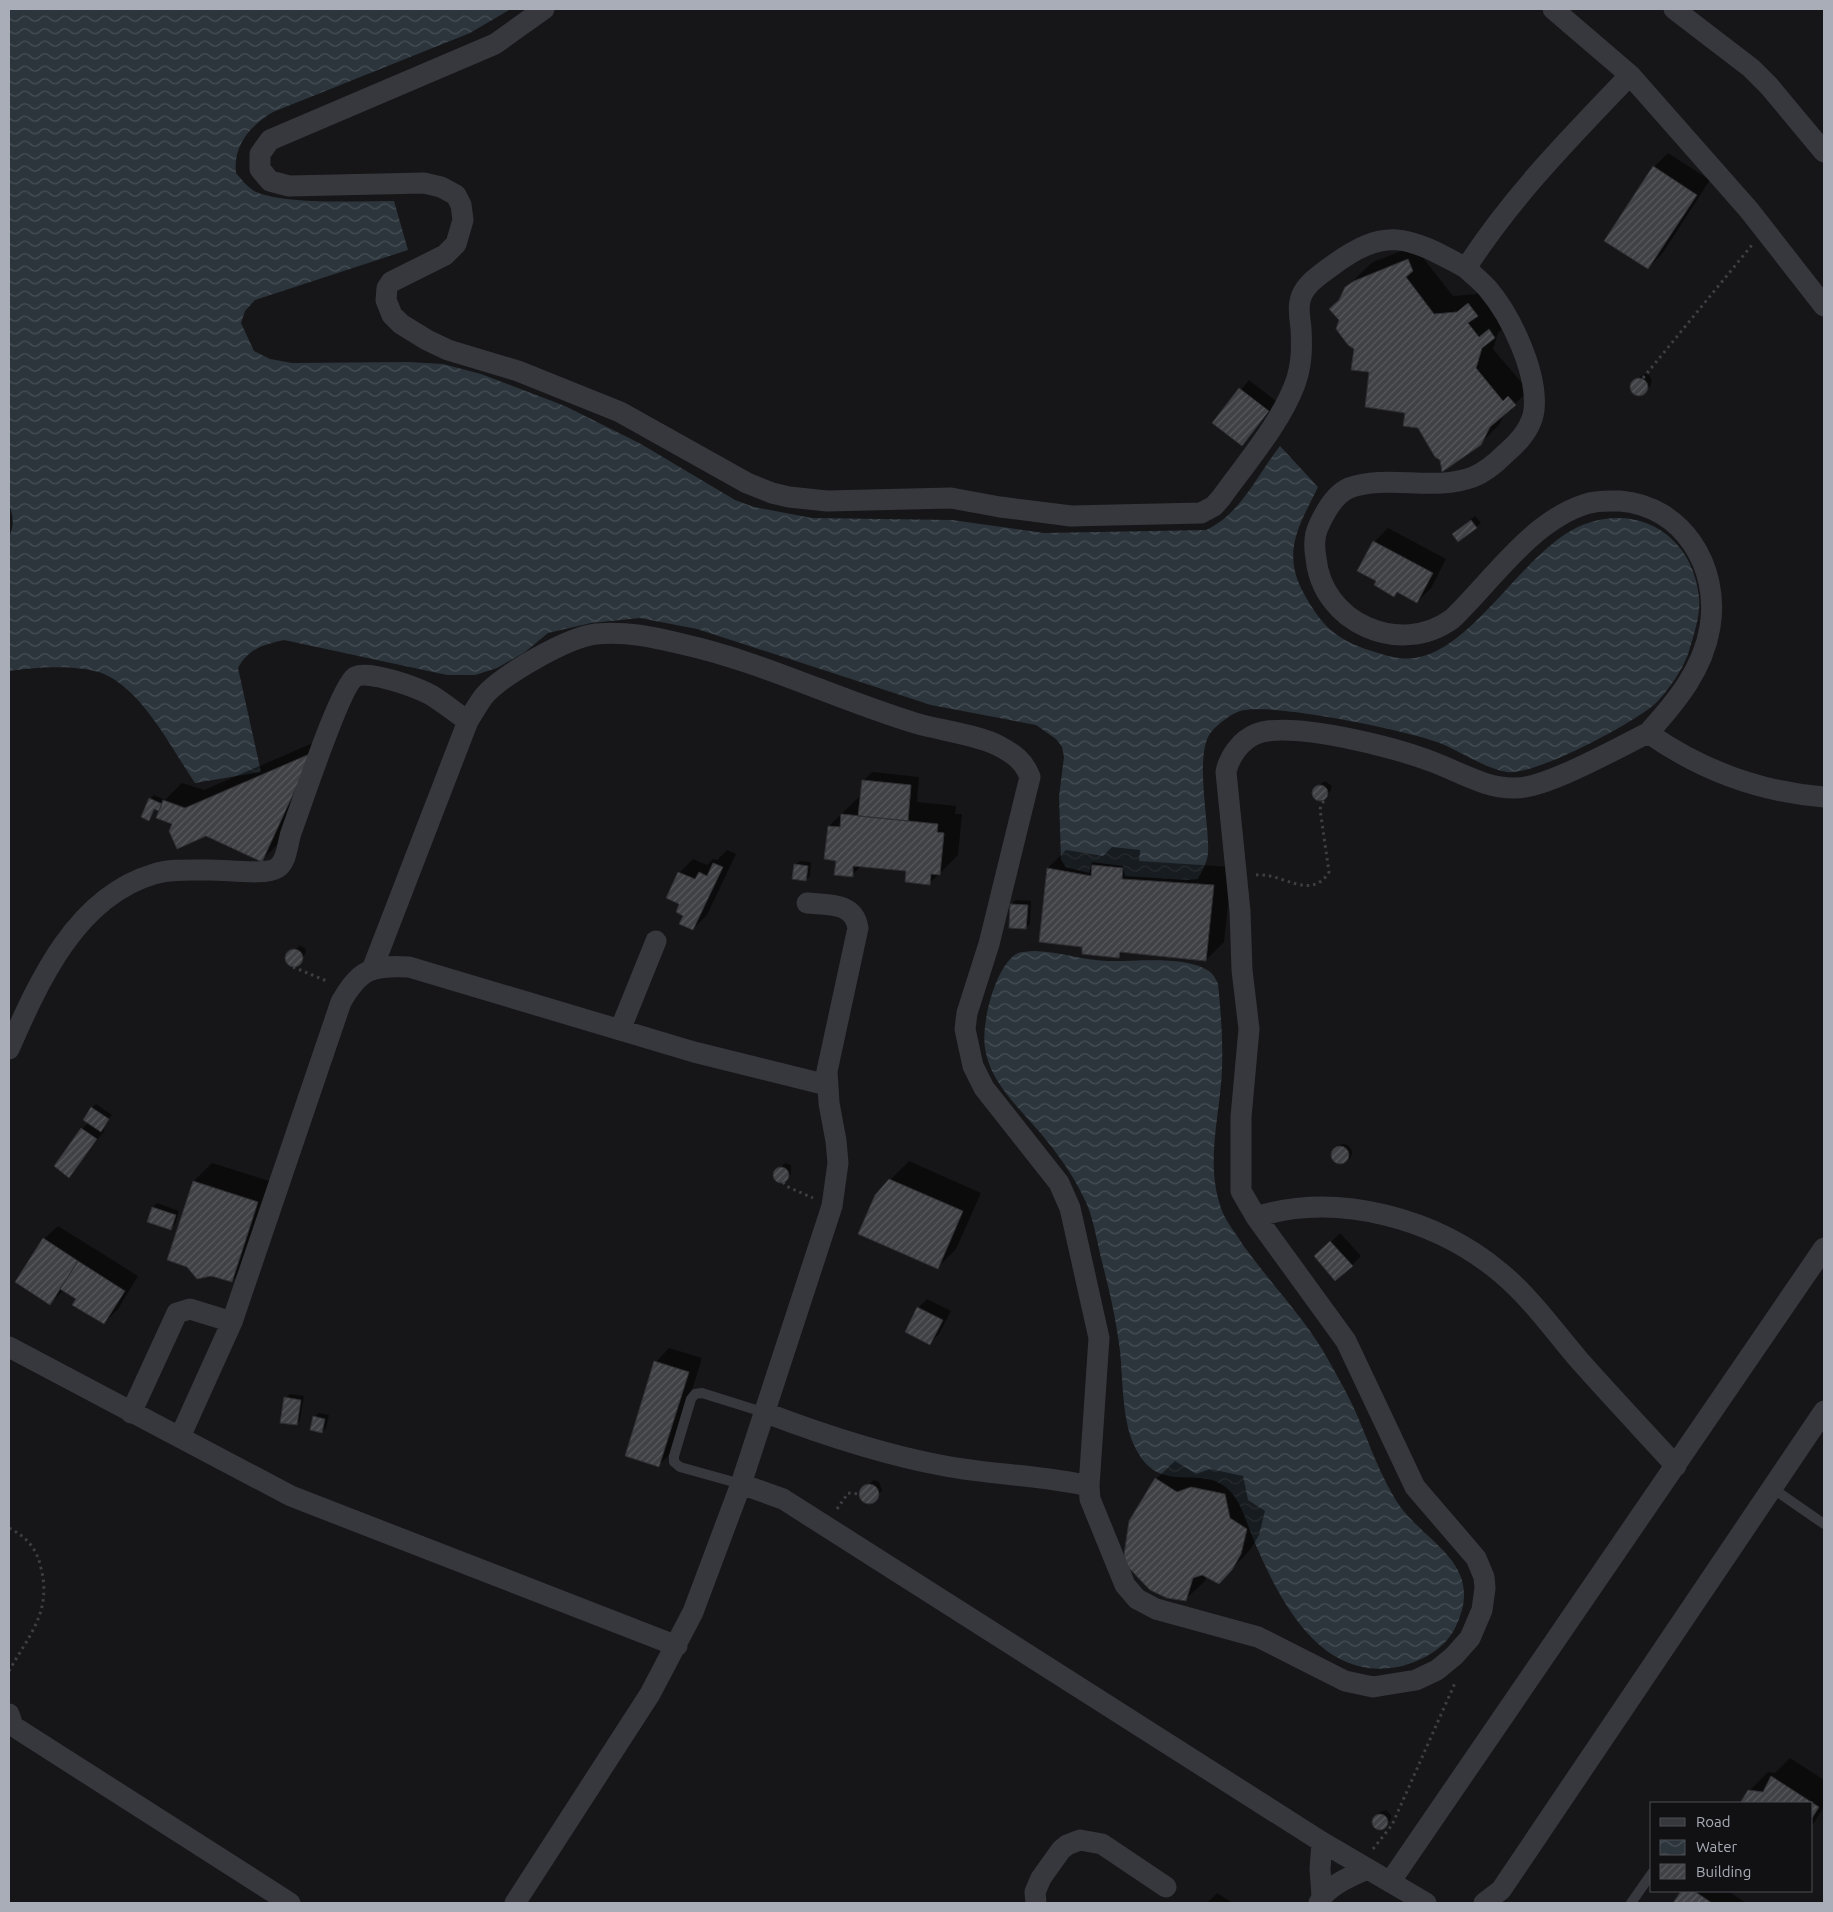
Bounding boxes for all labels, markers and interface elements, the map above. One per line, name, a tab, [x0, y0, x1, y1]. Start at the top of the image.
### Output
legend	[1650, 1802, 1813, 1892]
text: Road	[1696, 1813, 1731, 1830]
text: Water	[1696, 1838, 1737, 1855]
text: Building	[1696, 1863, 1751, 1880]

